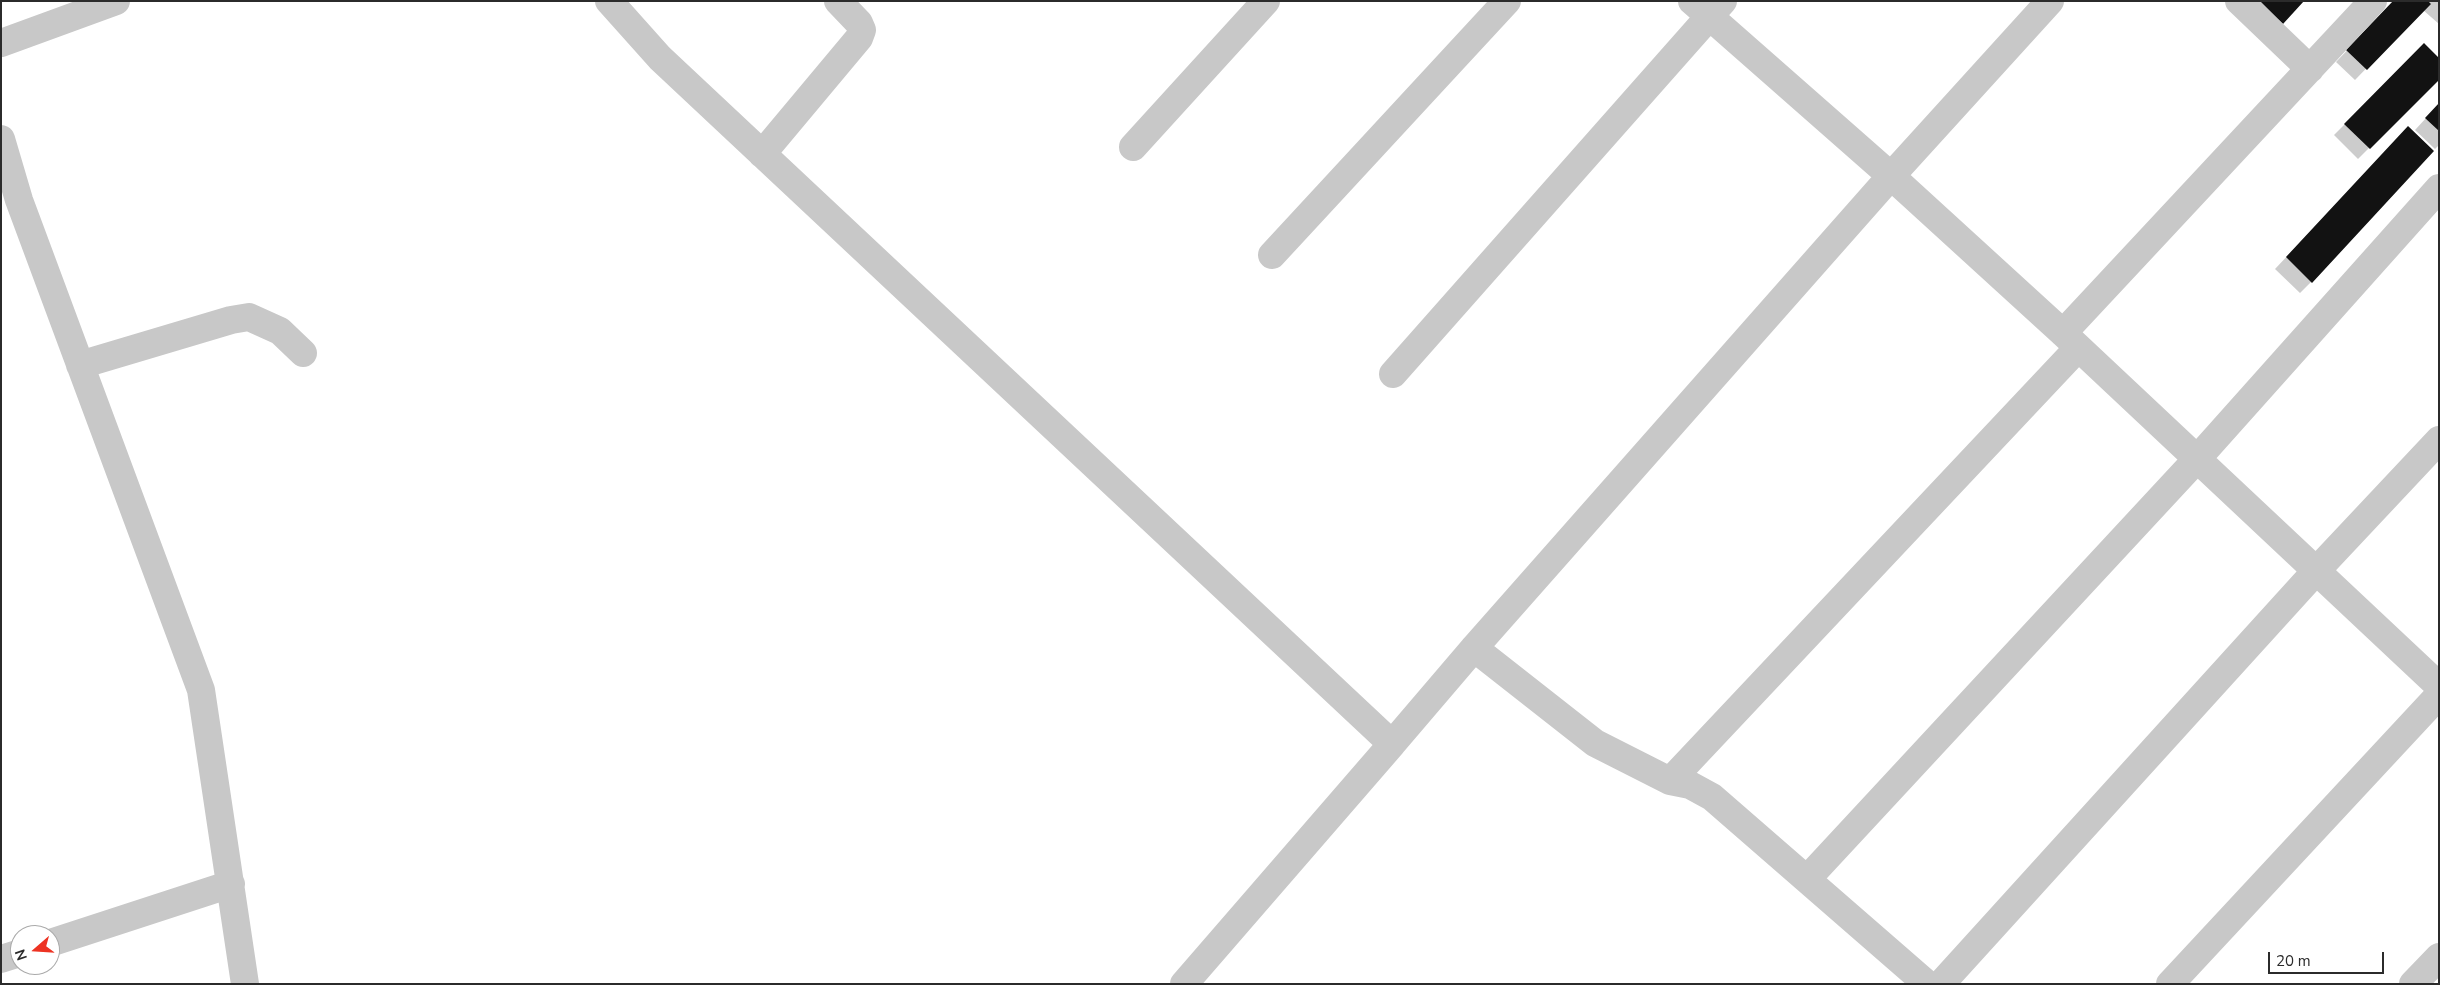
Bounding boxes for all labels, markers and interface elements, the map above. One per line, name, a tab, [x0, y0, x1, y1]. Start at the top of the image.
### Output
north arrow	[10, 925, 60, 975]
scale bar	[2270, 942, 2386, 974]
text: N	[11, 947, 32, 963]
text: 20 m	[2276, 951, 2311, 971]

